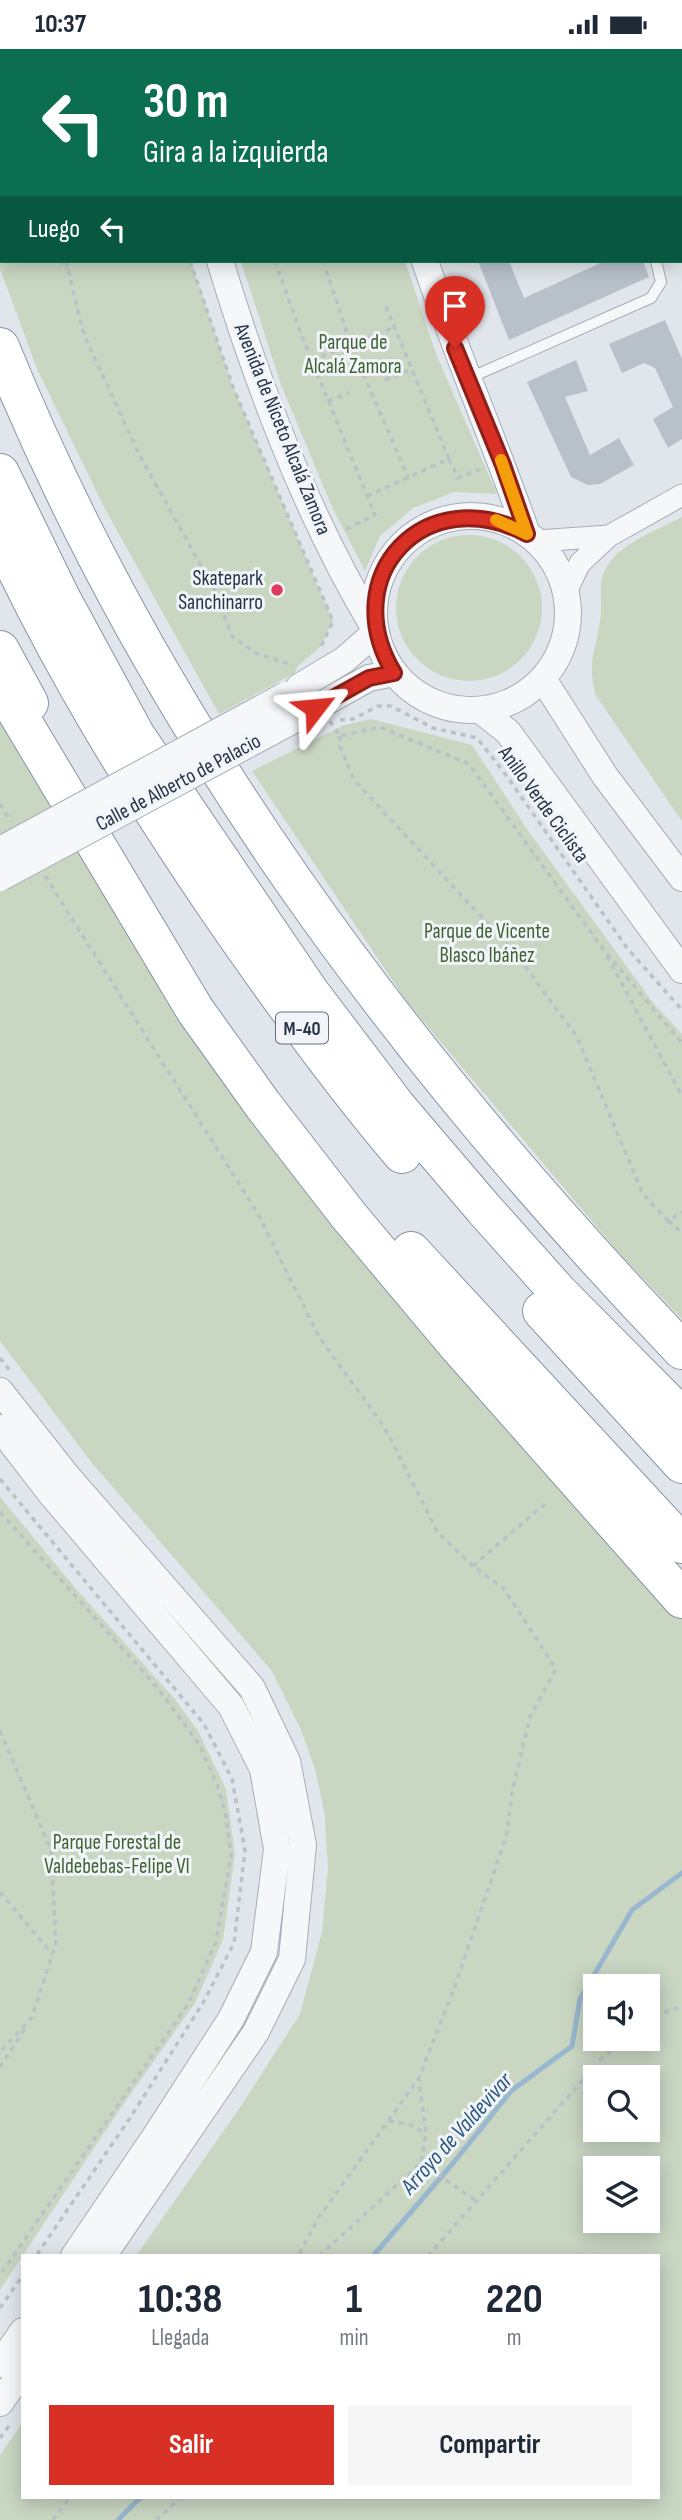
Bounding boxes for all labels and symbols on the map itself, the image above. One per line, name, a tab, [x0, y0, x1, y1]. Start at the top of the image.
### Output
pin	[425, 276, 485, 348]
street label: Avenida de Niceto Alcalá Zamora	[228, 319, 336, 538]
park label: Parque de Alcalá Zamora	[303, 330, 402, 379]
place label: Skatepark Sanchinarro	[178, 566, 263, 615]
marker: Skatepark Sanchinarro	[269, 582, 285, 598]
position arrow	[278, 671, 352, 745]
street label: Calle de Alberto de Palacio	[92, 728, 265, 836]
street label: Anillo Verde Ciclista	[492, 740, 594, 868]
park label: Parque de Vicente Blasco Ibáñez	[424, 919, 550, 968]
road number: M-40	[276, 1013, 328, 1044]
park label: Parque Forestal de Valdebebas-Felipe VI	[44, 1830, 190, 1879]
water label: Arroyo de Valdevivar	[394, 2066, 520, 2201]

